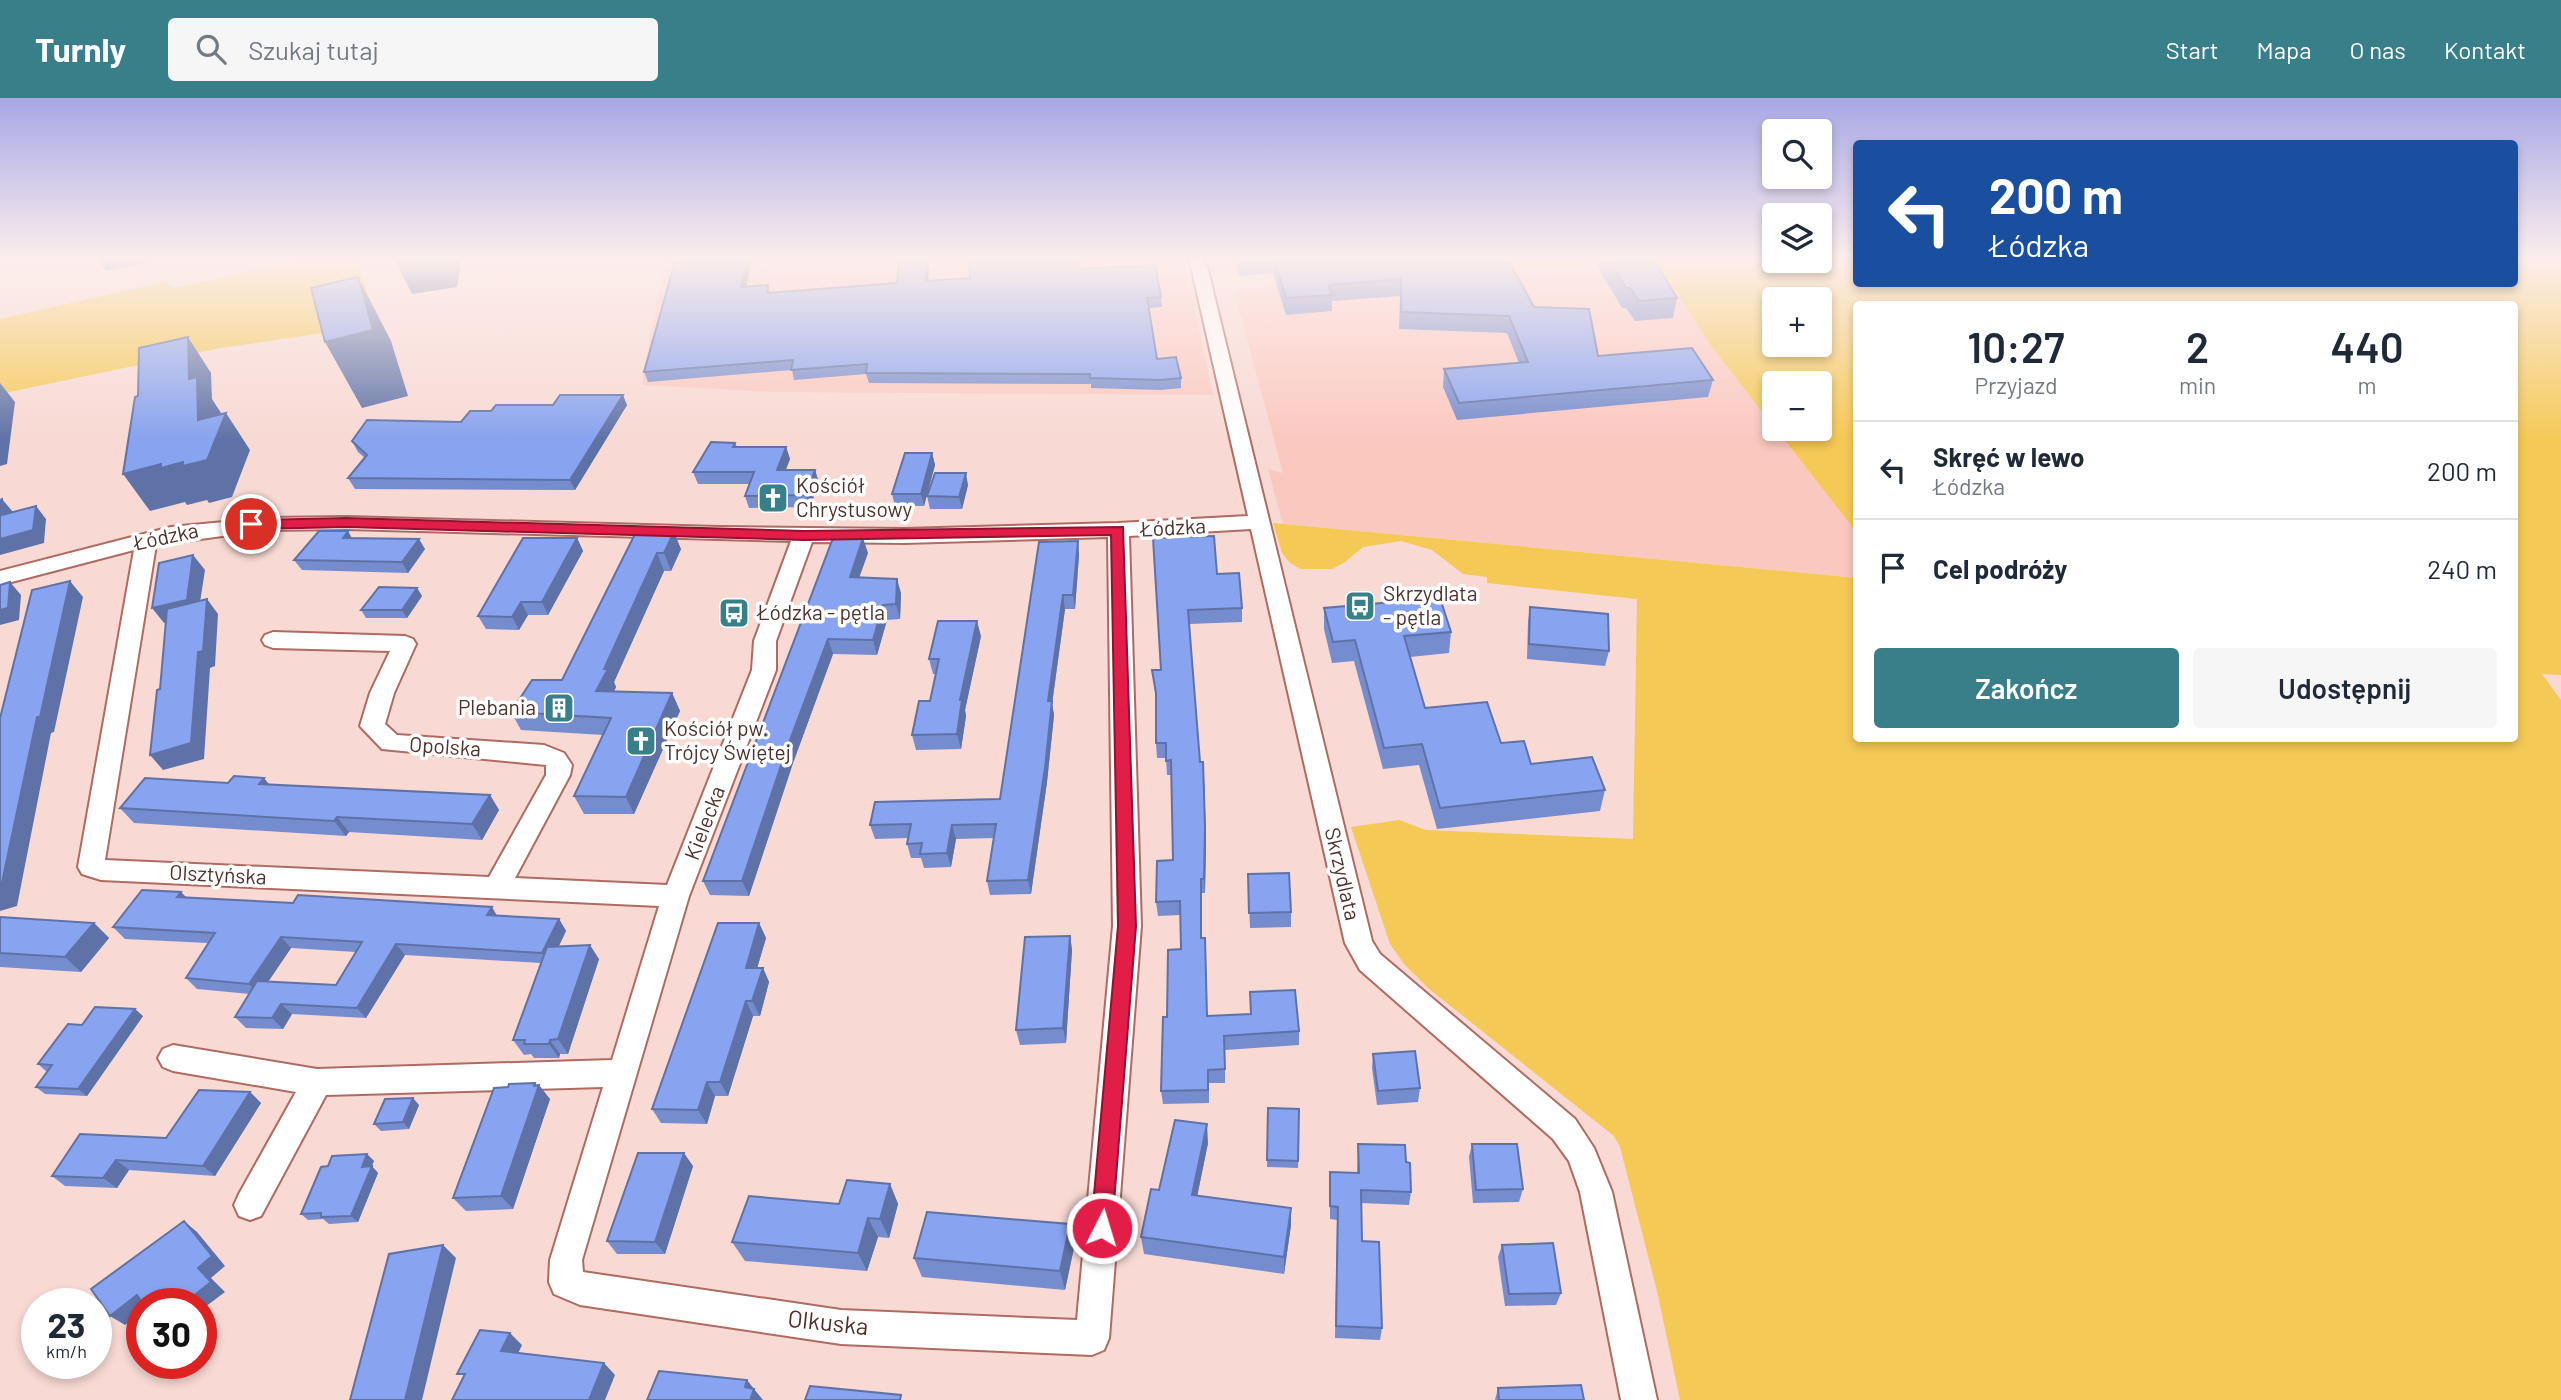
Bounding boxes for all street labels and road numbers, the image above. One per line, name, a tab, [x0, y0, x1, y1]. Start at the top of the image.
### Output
street label: Łódzka	[1138, 512, 1206, 541]
street label: Łódzka	[130, 516, 200, 555]
street label: Opolska	[408, 731, 482, 760]
street label: Kielecka	[678, 782, 729, 863]
street label: Skrzydlata	[1321, 825, 1366, 923]
street label: Olsztyńska	[169, 858, 267, 889]
street label: Olkuska	[786, 1303, 870, 1340]

